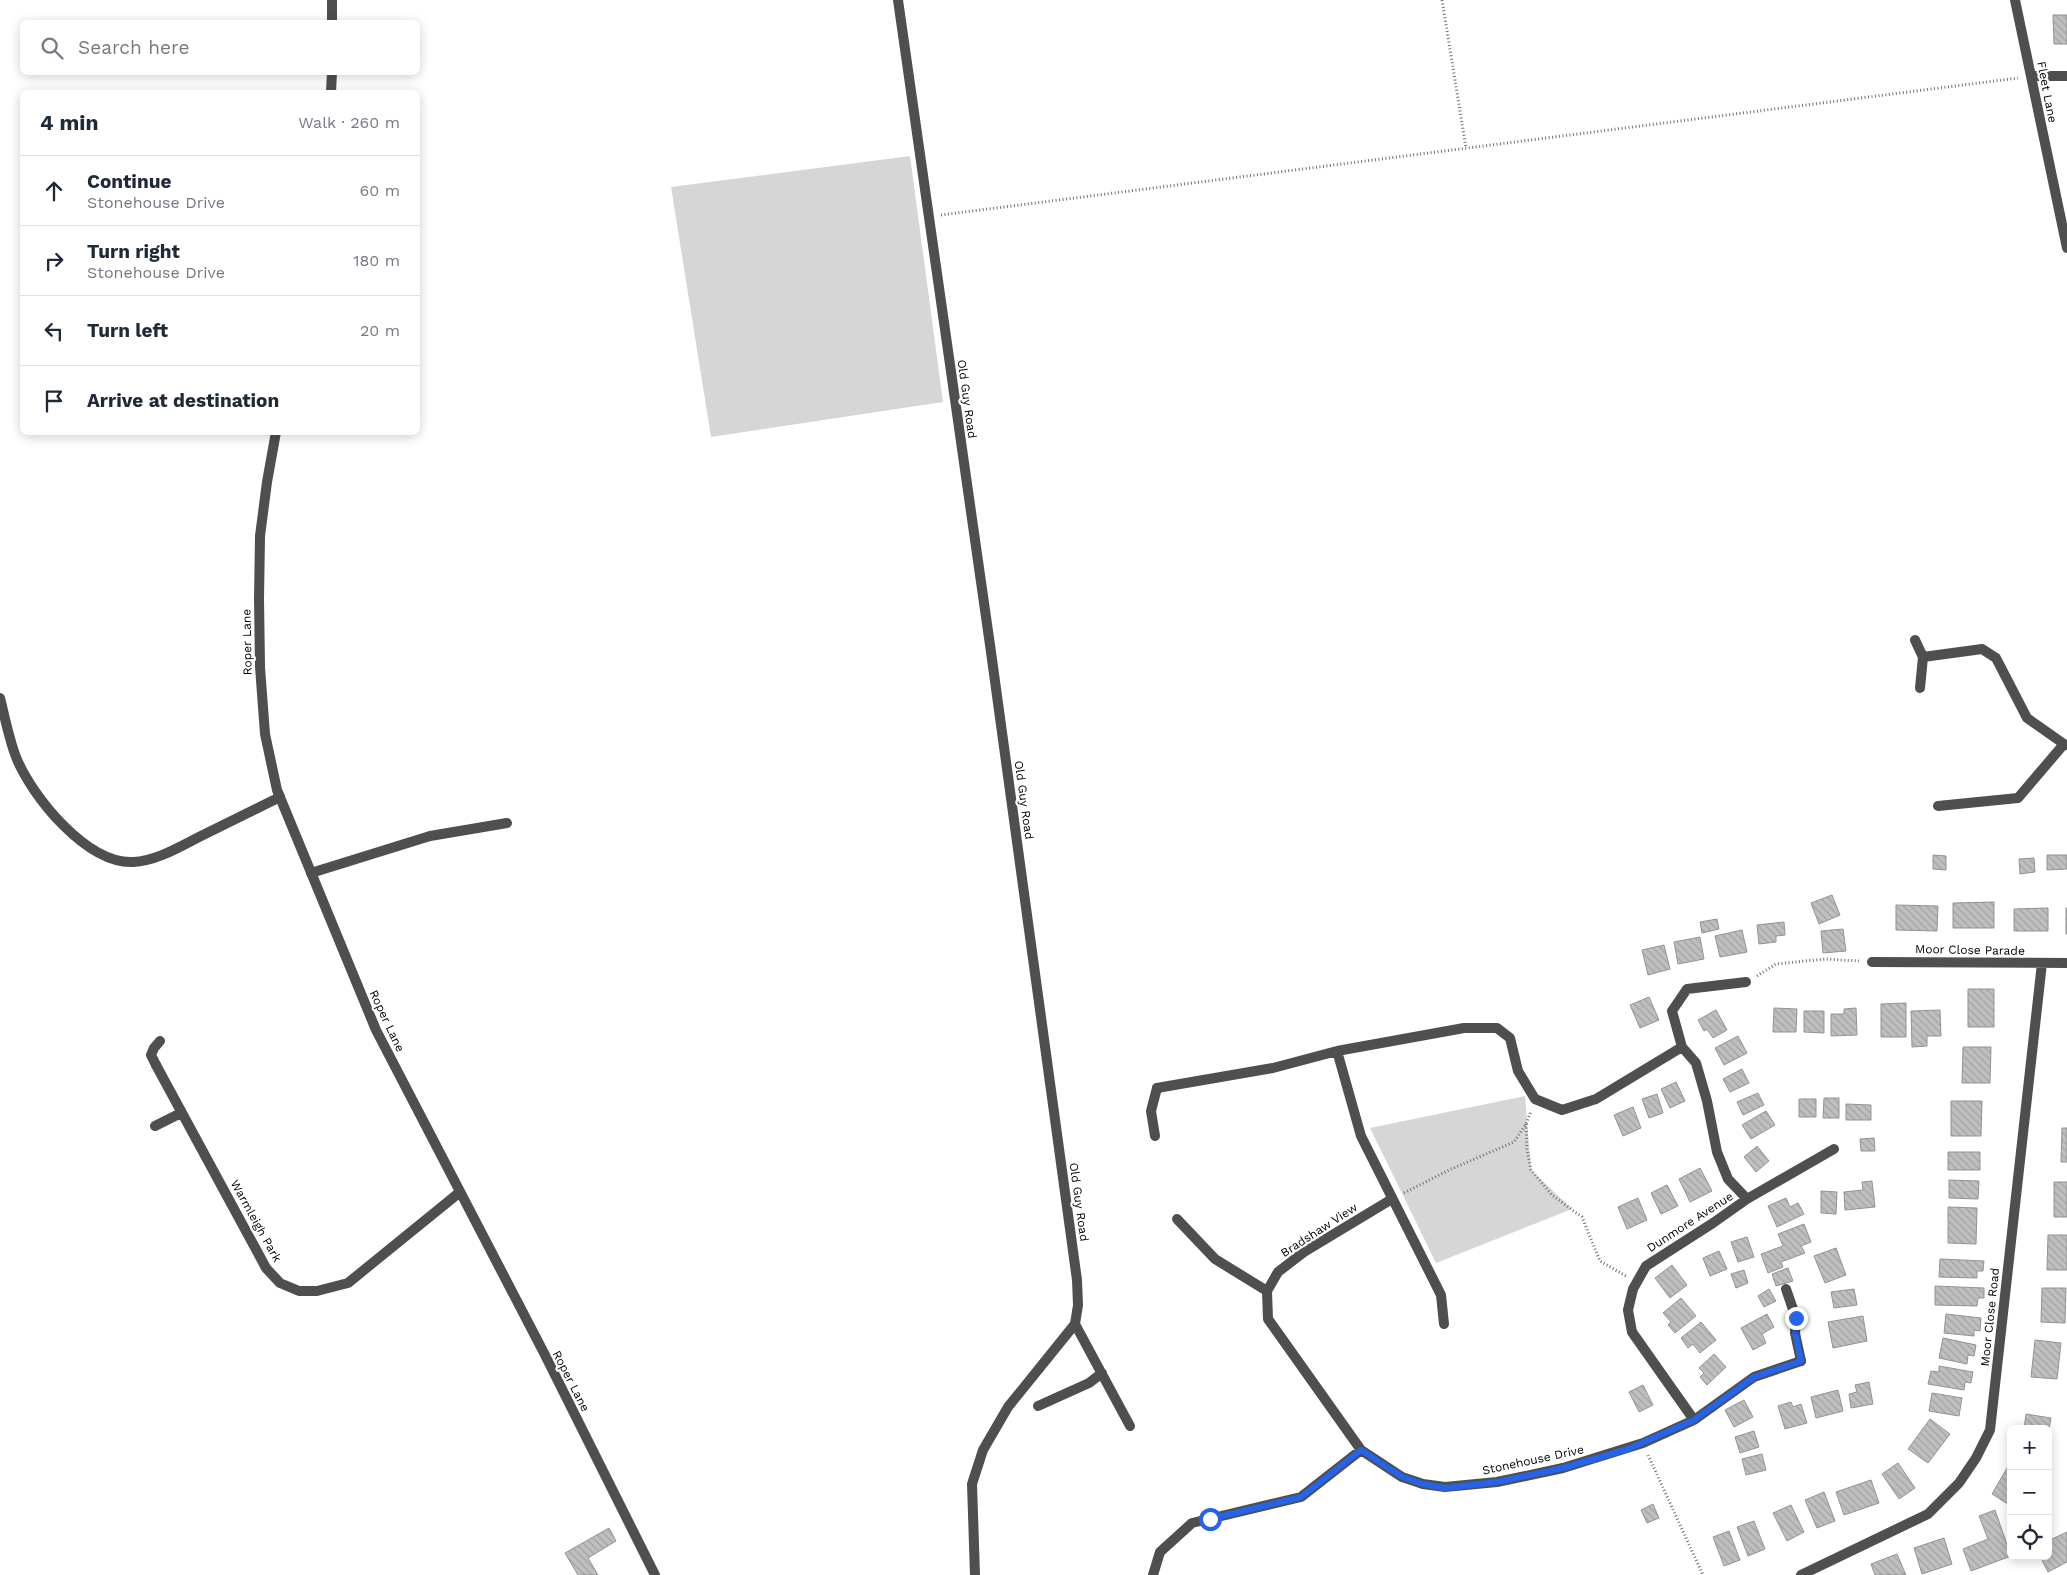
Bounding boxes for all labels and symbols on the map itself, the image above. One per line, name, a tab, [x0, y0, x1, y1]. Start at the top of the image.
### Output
street label: Fleet Lane	[2034, 60, 2060, 124]
street label: Old Guy Road	[955, 359, 979, 439]
street label: Roper Lane	[239, 609, 255, 675]
street label: Old Guy Road	[1012, 760, 1036, 840]
street label: Moor Close Parade	[1915, 942, 2025, 958]
street label: Roper Lane	[367, 988, 407, 1054]
street label: Old Guy Road	[1067, 1162, 1091, 1242]
street label: Warmleigh Park	[228, 1178, 284, 1265]
street label: Dunmore Avenue	[1644, 1189, 1736, 1255]
street label: Bradshaw View	[1278, 1200, 1360, 1260]
street label: Moor Close Road	[1978, 1267, 2002, 1367]
route end	[1785, 1307, 1808, 1330]
street label: Roper Lane	[550, 1348, 592, 1414]
street label: Stonehouse Drive	[1481, 1442, 1585, 1478]
route start	[1199, 1508, 1222, 1531]

